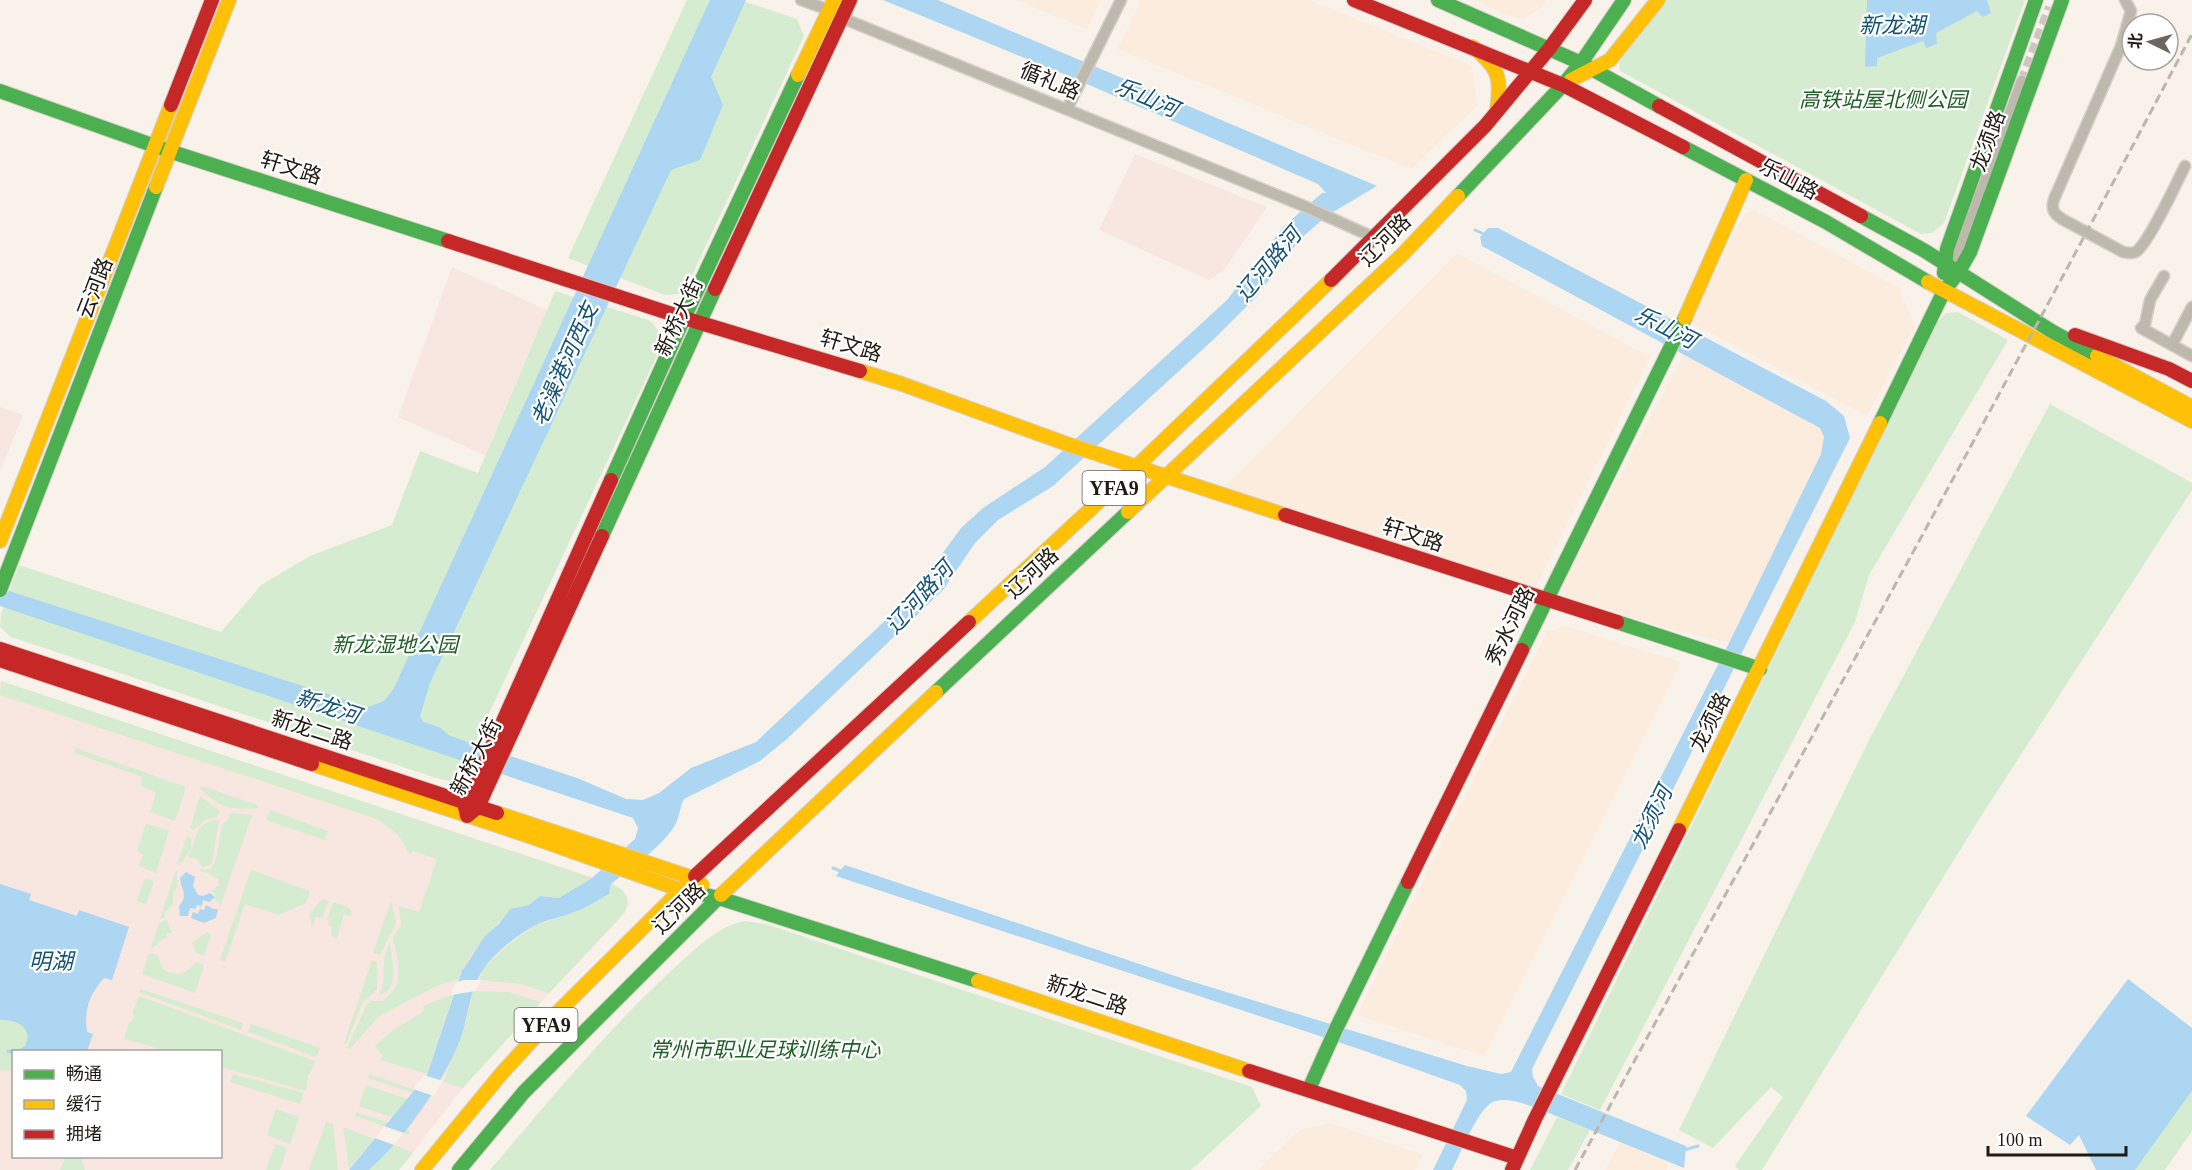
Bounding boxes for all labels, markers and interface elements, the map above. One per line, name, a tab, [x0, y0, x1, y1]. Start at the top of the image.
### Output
north arrow	[2120, 12, 2180, 72]
water label: 新龙湖	[1859, 13, 1928, 38]
text: 北	[2126, 32, 2145, 49]
street label: 循礼路	[1016, 58, 1084, 104]
water label: 乐山河	[1112, 73, 1186, 123]
park label: 高铁站屋北侧公园	[1799, 88, 1970, 112]
street label: 龙须路	[1966, 107, 2010, 175]
street label: 轩文路	[257, 147, 325, 189]
street label: 乐山路	[1756, 154, 1822, 204]
street label: 辽河路	[1354, 209, 1416, 271]
water label: 辽河路河	[1231, 220, 1309, 306]
street label: 云河路	[73, 254, 117, 322]
street label: 新桥大街	[650, 274, 708, 360]
water label: 老澡港河西支	[526, 296, 604, 430]
water label: 乐山河	[1631, 301, 1704, 355]
street label: 轩文路	[817, 325, 885, 367]
road number: YFA9	[1082, 471, 1146, 505]
street label: 轩文路	[1379, 514, 1447, 556]
street label: 辽河路	[1001, 543, 1063, 603]
water label: 辽河路河	[881, 553, 961, 638]
street label: 秀水河路	[1481, 583, 1539, 669]
park label: 新龙湿地公园	[332, 633, 461, 657]
water label: 新龙河	[293, 684, 367, 730]
street label: 龙须路	[1685, 688, 1735, 756]
street label: 新龙二路	[268, 706, 356, 754]
street label: 新桥大街	[446, 714, 506, 800]
water label: 龙须河	[1626, 778, 1679, 852]
street label: 辽河路	[648, 877, 710, 939]
water label: 明湖	[29, 949, 76, 974]
street label: 新龙二路	[1043, 971, 1131, 1019]
road number: YFA9	[514, 1008, 578, 1042]
park label: 常州市职业足球训练中心	[650, 1038, 881, 1062]
legend	[12, 1050, 222, 1158]
text: 畅通	[66, 1064, 102, 1084]
text: 缓行	[66, 1094, 102, 1114]
scale bar	[1988, 1119, 2126, 1157]
text: 拥堵	[66, 1124, 102, 1144]
text: 100 m	[1997, 1130, 2043, 1150]

